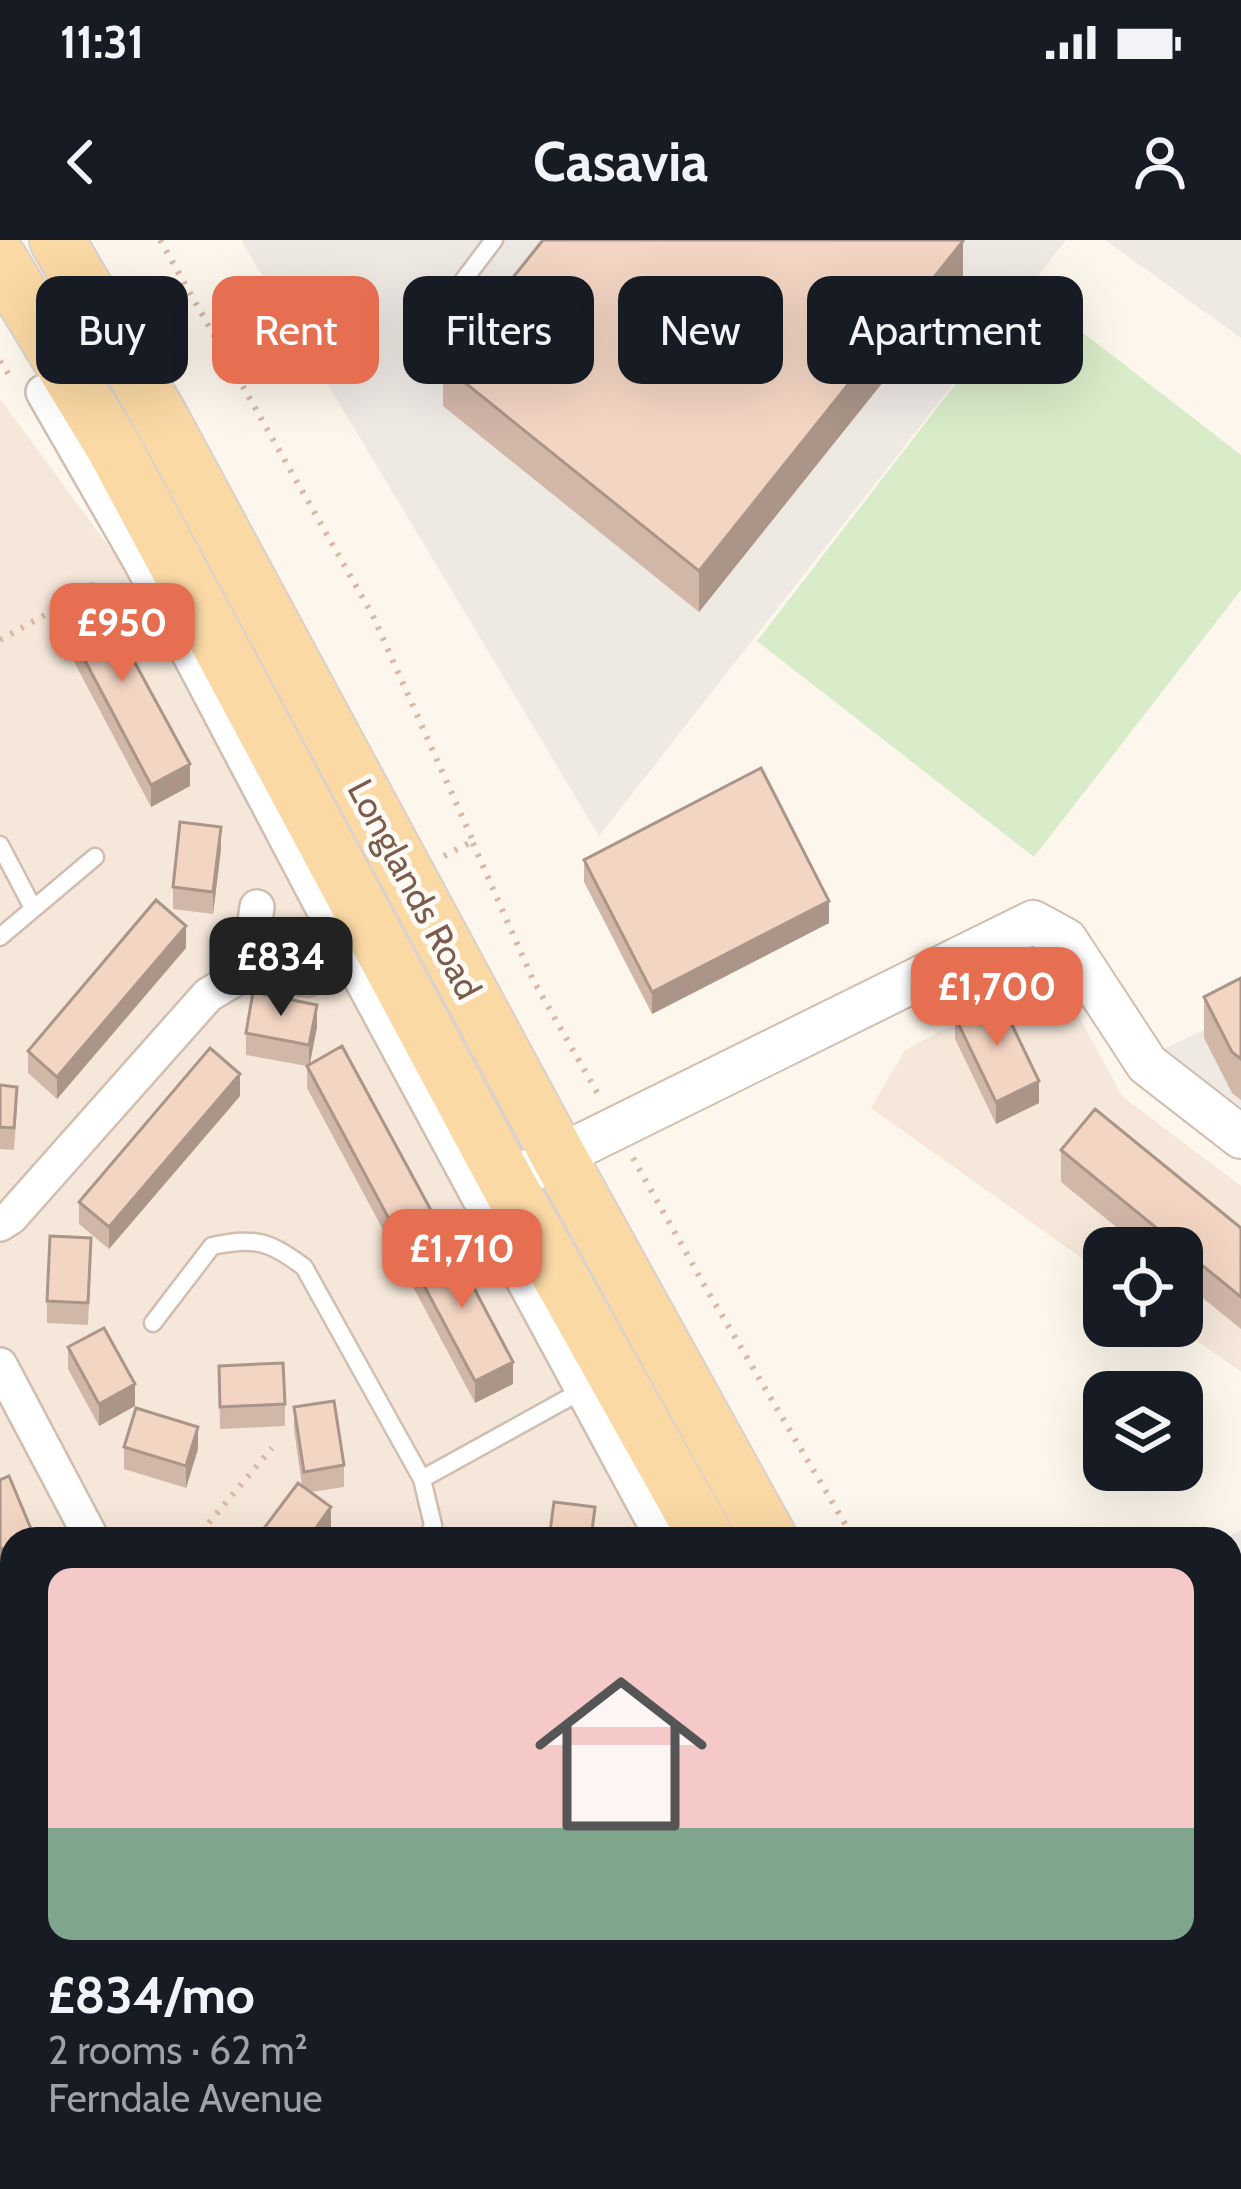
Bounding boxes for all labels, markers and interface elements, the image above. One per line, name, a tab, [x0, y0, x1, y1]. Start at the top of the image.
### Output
text: 11:31	[60, 15, 144, 69]
icon: back	[48, 129, 114, 195]
text: Casavia	[533, 129, 708, 195]
icon: person	[1127, 129, 1193, 195]
chip: Buy	[36, 276, 188, 384]
chip: Rent	[212, 276, 379, 384]
chip: Filters	[403, 276, 594, 384]
chip: New	[618, 276, 783, 384]
chip: Apartment	[807, 276, 1083, 384]
pin: £950	[51, 583, 193, 685]
text: £950	[77, 598, 167, 646]
street label: Longlands Road	[339, 772, 491, 1006]
pin: £834	[210, 917, 352, 1019]
text: £834	[236, 932, 326, 980]
pin: £1,700	[899, 947, 1095, 1049]
text: £1,700	[938, 962, 1056, 1010]
pin: £1,710	[364, 1209, 560, 1311]
text: £1,710	[409, 1224, 515, 1272]
map controls	[1083, 1227, 1203, 1491]
button: locate	[1083, 1227, 1203, 1347]
button: layers	[1083, 1371, 1203, 1491]
icon: home	[513, 1646, 729, 1862]
text: £834/mo	[48, 1964, 255, 2026]
text: 2 rooms · 62 m²	[48, 2026, 308, 2074]
text: Ferndale Avenue	[48, 2074, 323, 2122]

